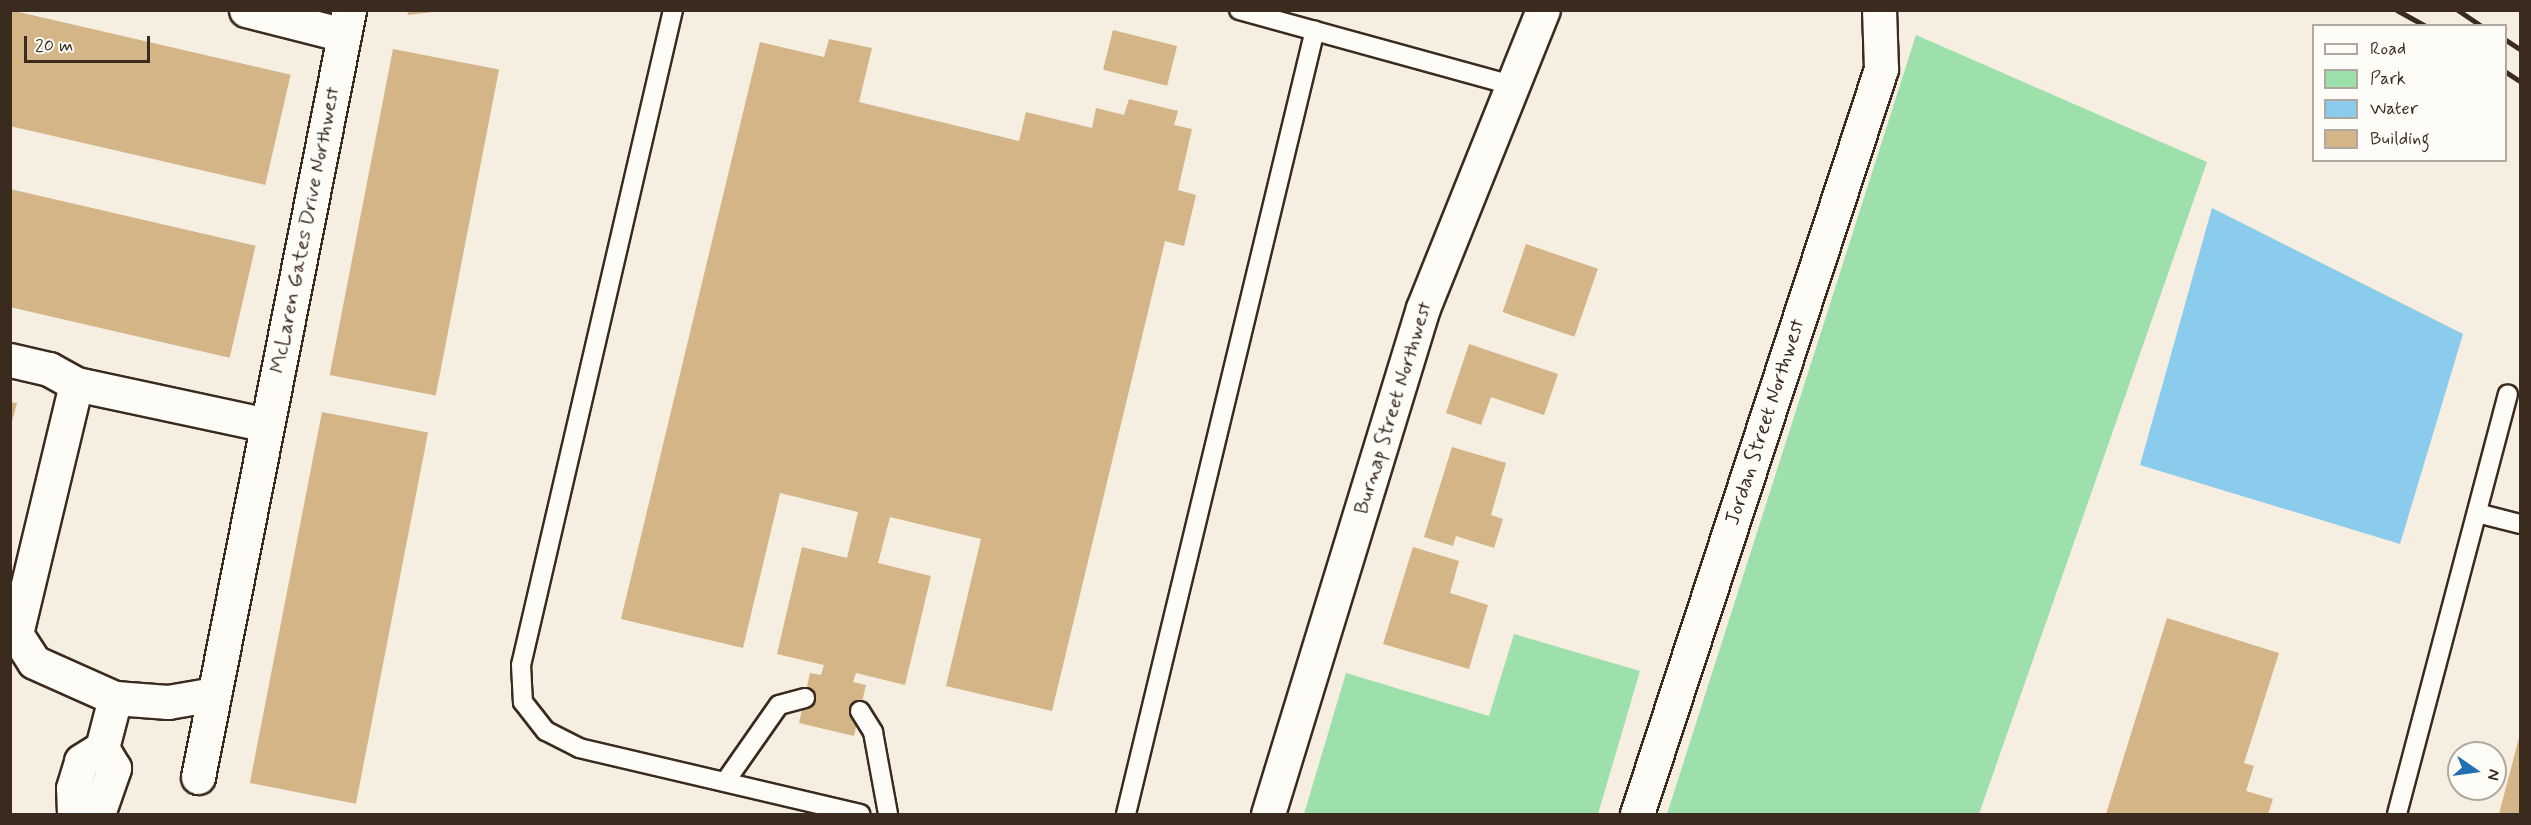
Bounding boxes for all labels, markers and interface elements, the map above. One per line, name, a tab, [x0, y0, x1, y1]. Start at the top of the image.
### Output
scale bar	[27, 24, 153, 62]
legend	[2312, 24, 2507, 162]
text: 20 m	[35, 34, 73, 58]
text: Road	[2370, 37, 2406, 61]
text: Park	[2370, 67, 2406, 91]
street label: McLaren Gates Drive Northwest	[266, 89, 344, 371]
text: Water	[2370, 97, 2418, 121]
text: Building	[2370, 127, 2430, 151]
street label: Burnap Street Northwest	[1348, 296, 1438, 520]
street label: Jordan Street Northwest	[1719, 314, 1811, 530]
north arrow	[2447, 741, 2507, 801]
text: N	[2482, 767, 2505, 782]

